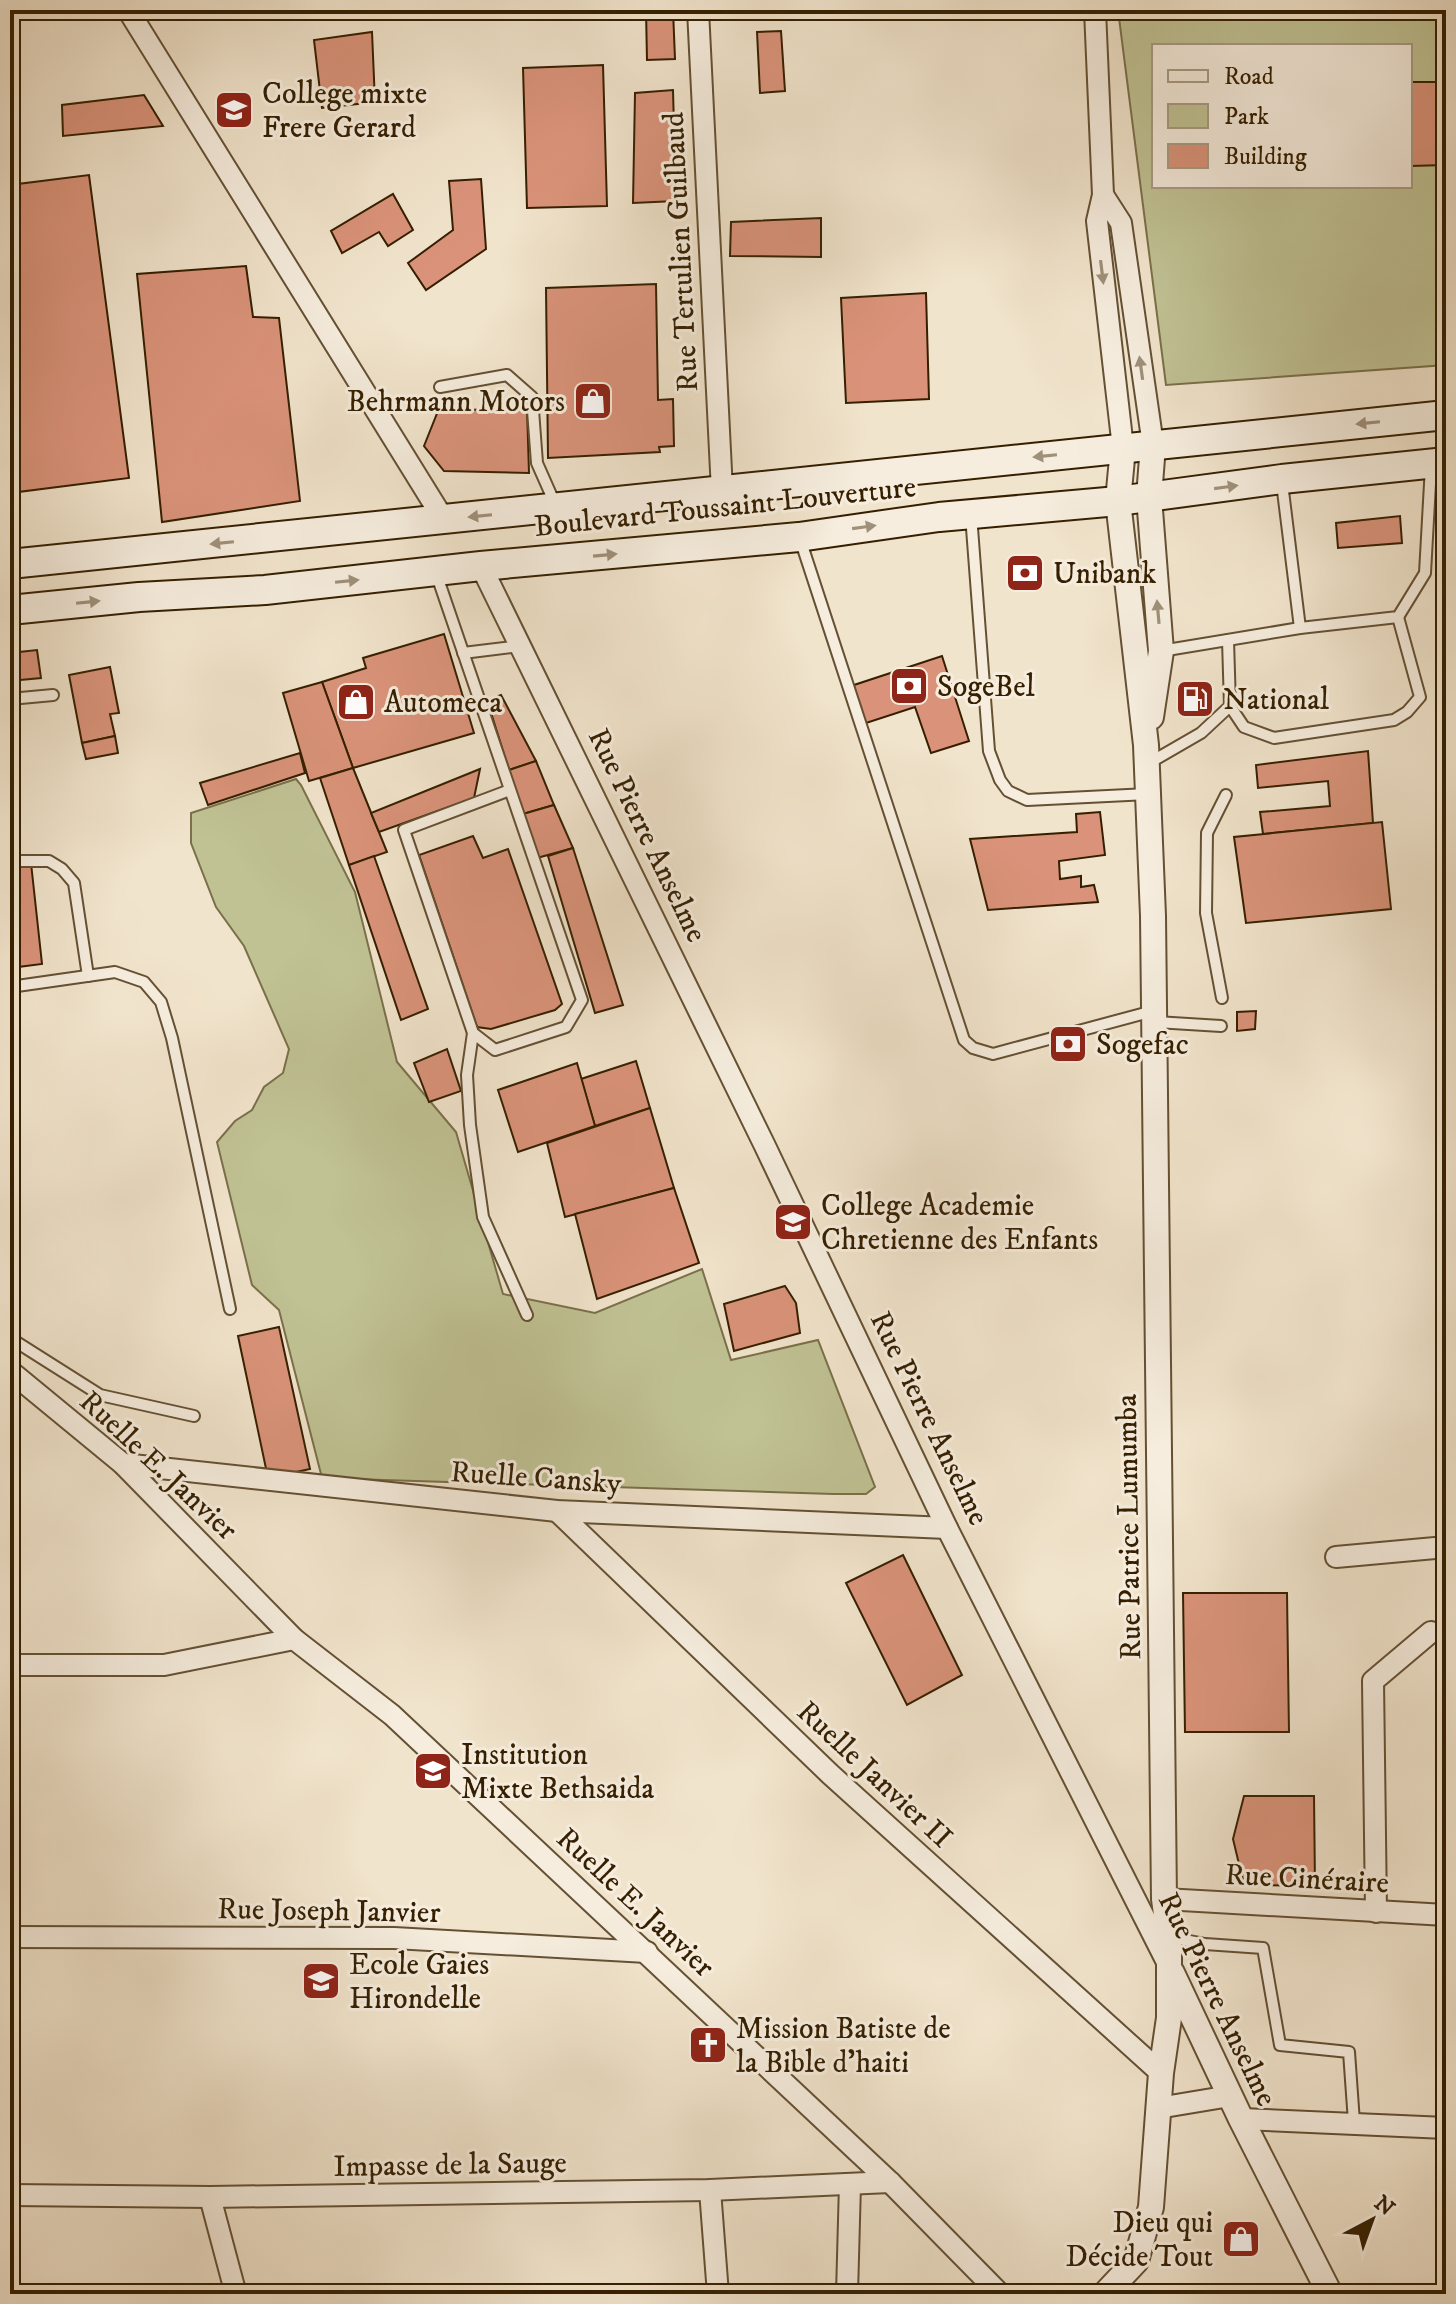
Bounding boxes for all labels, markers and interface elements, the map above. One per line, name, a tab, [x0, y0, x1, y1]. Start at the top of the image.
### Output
legend	[1152, 44, 1412, 188]
text: Road	[1224, 62, 1274, 92]
place label: College mixte Frere Gerard	[262, 76, 427, 147]
school or university icon: College mixte Frere Gerard	[213, 89, 255, 131]
text: Park	[1224, 102, 1269, 132]
street label: Rue Tertulien Guilbaud	[656, 111, 707, 393]
text: Building	[1224, 142, 1307, 172]
one-way arrow	[1096, 260, 1109, 285]
one-way arrow	[1134, 355, 1147, 380]
shop icon: Behrmann Motors	[572, 380, 614, 422]
place label: Behrmann Motors	[347, 384, 565, 421]
one-way arrow	[1355, 417, 1380, 430]
one-way arrow	[1032, 450, 1057, 463]
street label: Boulevard Toussaint Louverture	[532, 469, 918, 546]
one-way arrow	[1214, 480, 1239, 493]
one-way arrow	[467, 510, 492, 523]
one-way arrow	[852, 521, 877, 534]
one-way arrow	[209, 536, 234, 549]
one-way arrow	[593, 549, 618, 562]
bank icon: Unibank	[1004, 552, 1046, 594]
place label: Unibank	[1053, 556, 1156, 593]
one-way arrow	[335, 574, 360, 587]
one-way arrow	[76, 595, 101, 608]
one-way arrow	[1151, 599, 1164, 624]
bank icon: SogeBel	[888, 665, 930, 707]
place label: SogeBel	[937, 669, 1035, 706]
fuel station icon: National	[1174, 678, 1216, 720]
shop icon: Automeca	[335, 681, 377, 723]
place label: National	[1223, 682, 1329, 719]
place label: Automeca	[384, 685, 503, 722]
street label: Rue Pierre Anselme	[579, 723, 714, 949]
bank icon: Sogefac	[1047, 1023, 1089, 1065]
place label: Sogefac	[1096, 1027, 1189, 1064]
place label: College Academie Chretienne des Enfants	[821, 1188, 1098, 1259]
school or university icon: College Academie Chretienne des Enfants	[772, 1201, 814, 1243]
street label: Rue Pierre Anselme	[861, 1306, 996, 1532]
street label: Ruelle E. Janvier	[71, 1383, 245, 1549]
street label: Rue Patrice Lumumba	[1109, 1393, 1150, 1660]
street label: Ruelle Cansky	[449, 1454, 623, 1503]
street label: Ruelle Janvier II	[789, 1694, 959, 1856]
place label: Institution Mixte Bethsaida	[461, 1737, 655, 1808]
school or university icon: Institution Mixte Bethsaida	[412, 1750, 454, 1792]
street label: Ruelle E. Janvier	[548, 1820, 722, 1986]
street label: Rue Cinéraire	[1224, 1857, 1390, 1902]
street label: Rue Pierre Anselme	[1149, 1887, 1284, 2113]
street label: Rue Joseph Janvier	[217, 1891, 441, 1932]
place label: Ecole Gaies Hirondelle	[349, 1947, 489, 2018]
school or university icon: Ecole Gaies Hirondelle	[300, 1960, 342, 2002]
place label: Mission Batiste de la Bible d'haiti	[736, 2011, 951, 2082]
church icon: Mission Batiste de la Bible d'haiti	[687, 2024, 729, 2066]
street label: Impasse de la Sauge	[333, 2145, 567, 2186]
north arrow	[1332, 2180, 1412, 2260]
text: N	[1368, 2190, 1400, 2222]
place label: Dieu qui Décide Tout	[1066, 2205, 1213, 2276]
shop icon: Dieu qui Décide Tout	[1220, 2218, 1262, 2260]

